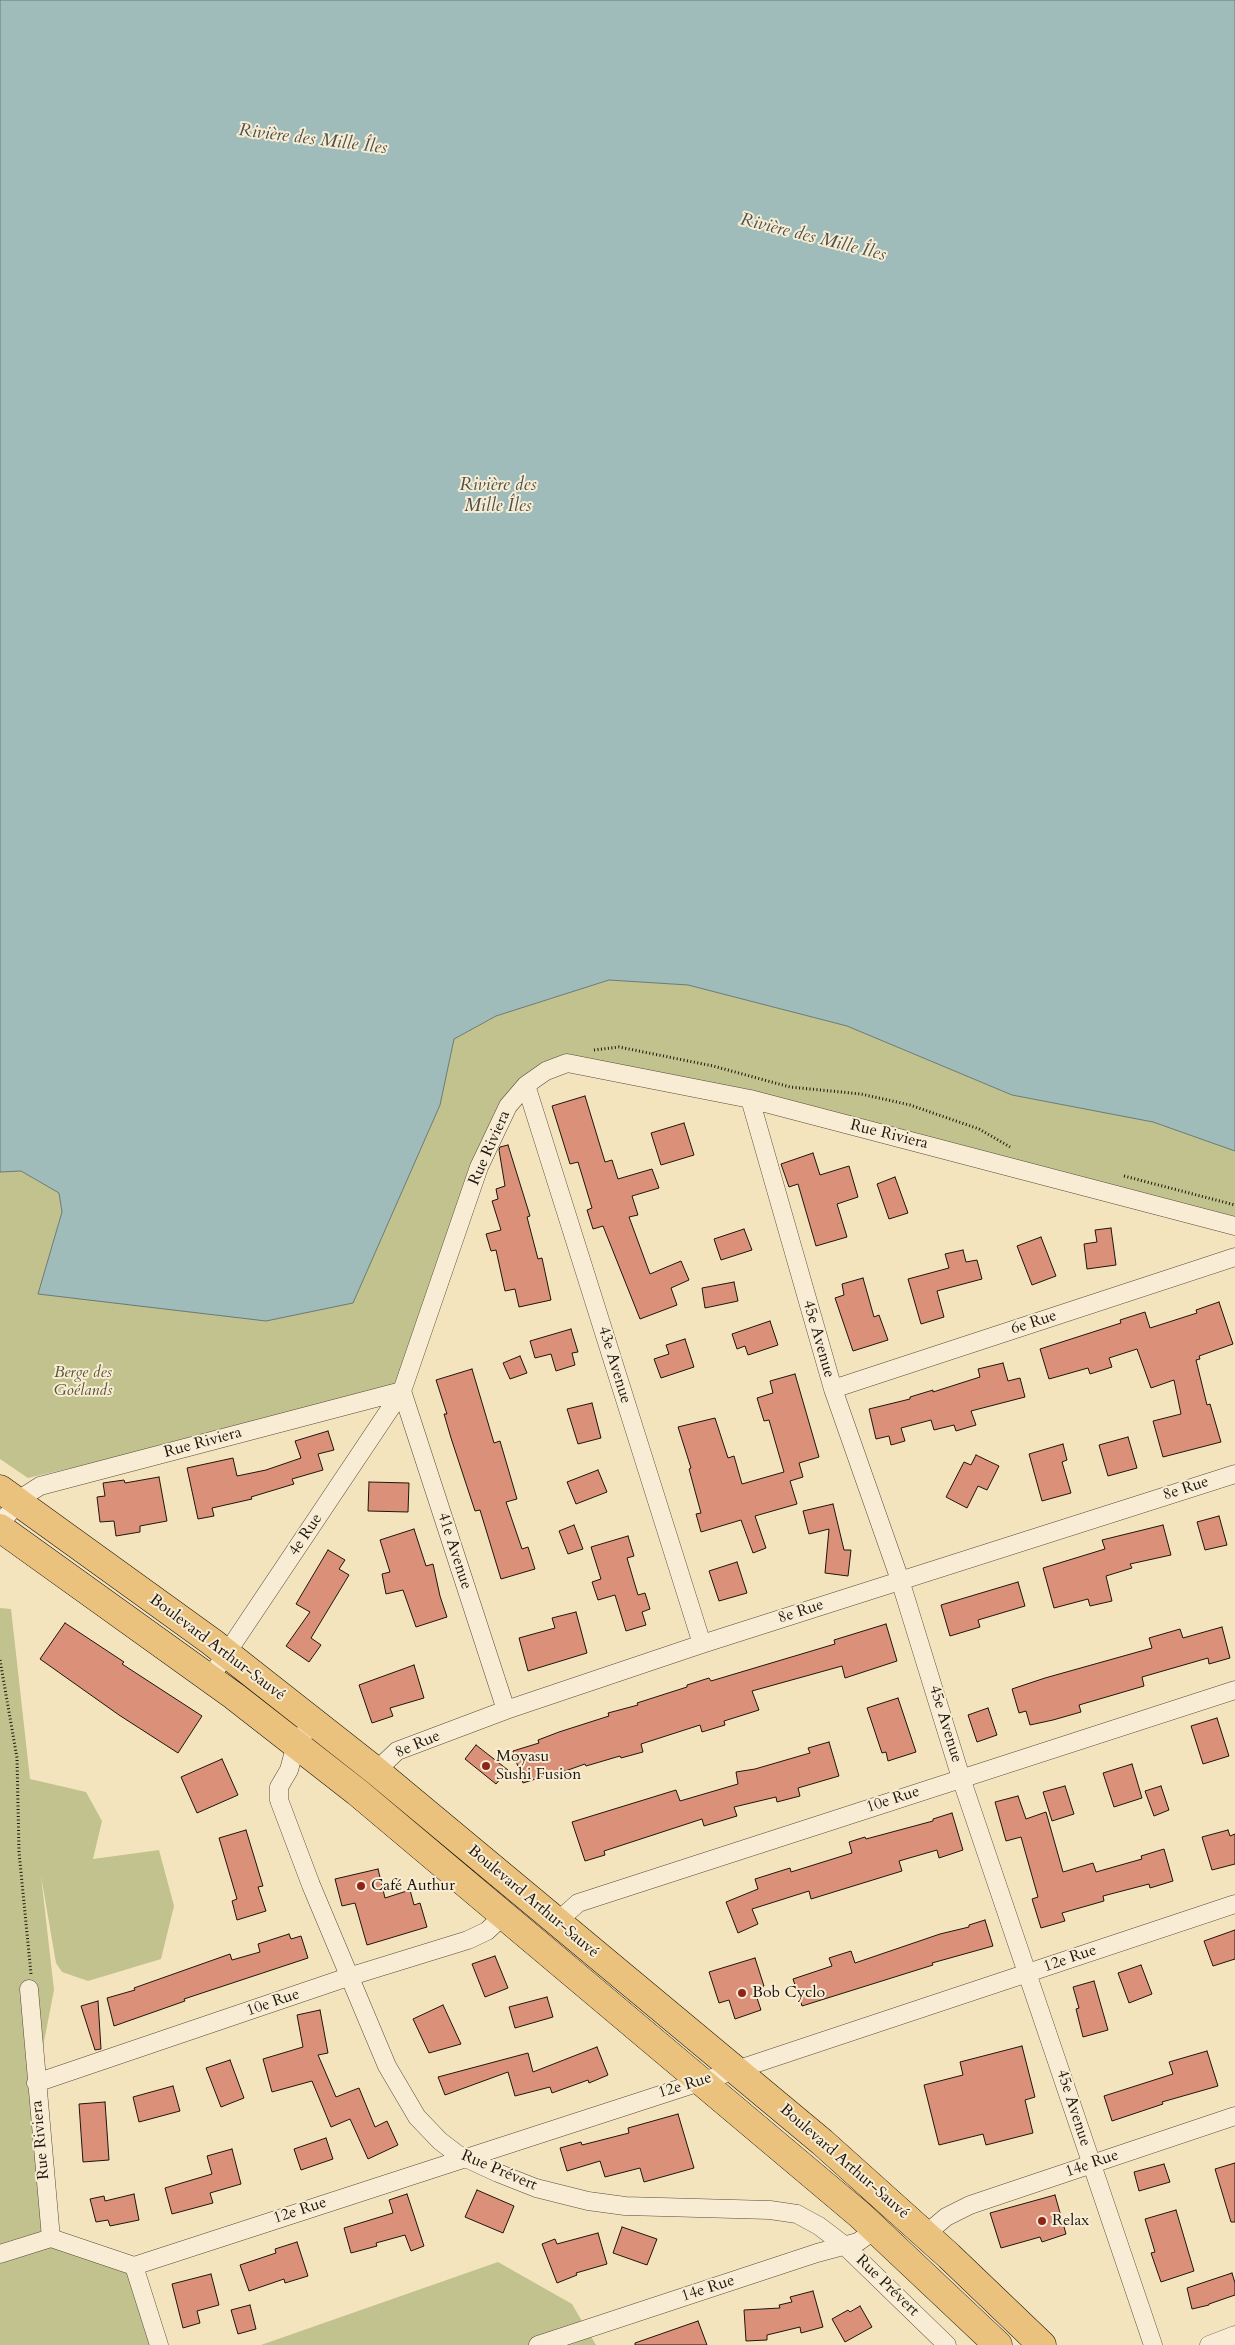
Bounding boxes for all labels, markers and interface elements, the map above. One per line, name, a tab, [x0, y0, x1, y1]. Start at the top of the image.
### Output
water label: Rivière des Mille Îles	[238, 120, 388, 160]
water label: Rivière des Mille Îles	[738, 209, 888, 267]
water label: Rivière des Mille Îles	[459, 475, 537, 518]
street label: Rue Riviera	[465, 1108, 515, 1188]
street label: Rue Riviera	[848, 1116, 930, 1154]
street label: 45e Avenue	[798, 1298, 838, 1380]
street label: 6e Rue	[1009, 1307, 1059, 1339]
street label: 43e Avenue	[593, 1324, 635, 1406]
park label: Berge des Goélands	[54, 1363, 112, 1401]
street label: Rue Riviera	[162, 1423, 244, 1463]
street label: 8e Rue	[1161, 1473, 1211, 1505]
street label: 4e Rue	[285, 1510, 327, 1560]
street label: 41e Avenue	[433, 1510, 475, 1592]
street label: Boulevard Arthur-Sauvé	[145, 1591, 289, 1705]
street label: 8e Rue	[776, 1596, 826, 1628]
street label: 45e Avenue	[924, 1683, 966, 1765]
street label: 8e Rue	[393, 1727, 443, 1763]
place label: Moyasu Sushi Fusion	[496, 1747, 581, 1785]
marker: Moyasu Sushi Fusion	[480, 1760, 492, 1772]
street label: 10e Rue	[864, 1782, 922, 1818]
street label: Boulevard Arthur-Sauvé	[464, 1842, 602, 1962]
place label: Café Authur	[371, 1876, 455, 1896]
marker: Café Authur	[355, 1880, 367, 1892]
street label: 12e Rue	[1041, 1941, 1099, 1977]
place label: Bob Cyclo	[752, 1983, 825, 2003]
street label: 10e Rue	[244, 1985, 302, 2021]
marker: Bob Cyclo	[736, 1987, 748, 1999]
street label: 45e Avenue	[1052, 2067, 1094, 2149]
street label: 12e Rue	[656, 2069, 714, 2103]
street label: Rue Riviera	[28, 2100, 54, 2180]
street label: Boulevard Arthur-Sauvé	[775, 2101, 913, 2223]
street label: Rue Prévert	[458, 2146, 540, 2196]
street label: 14e Rue	[1063, 2146, 1121, 2182]
street label: 12e Rue	[271, 2193, 329, 2229]
place label: Relax	[1052, 2211, 1089, 2231]
marker: Relax	[1036, 2215, 1048, 2227]
street label: Rue Prévert	[851, 2251, 923, 2321]
street label: 14e Rue	[679, 2271, 737, 2307]

